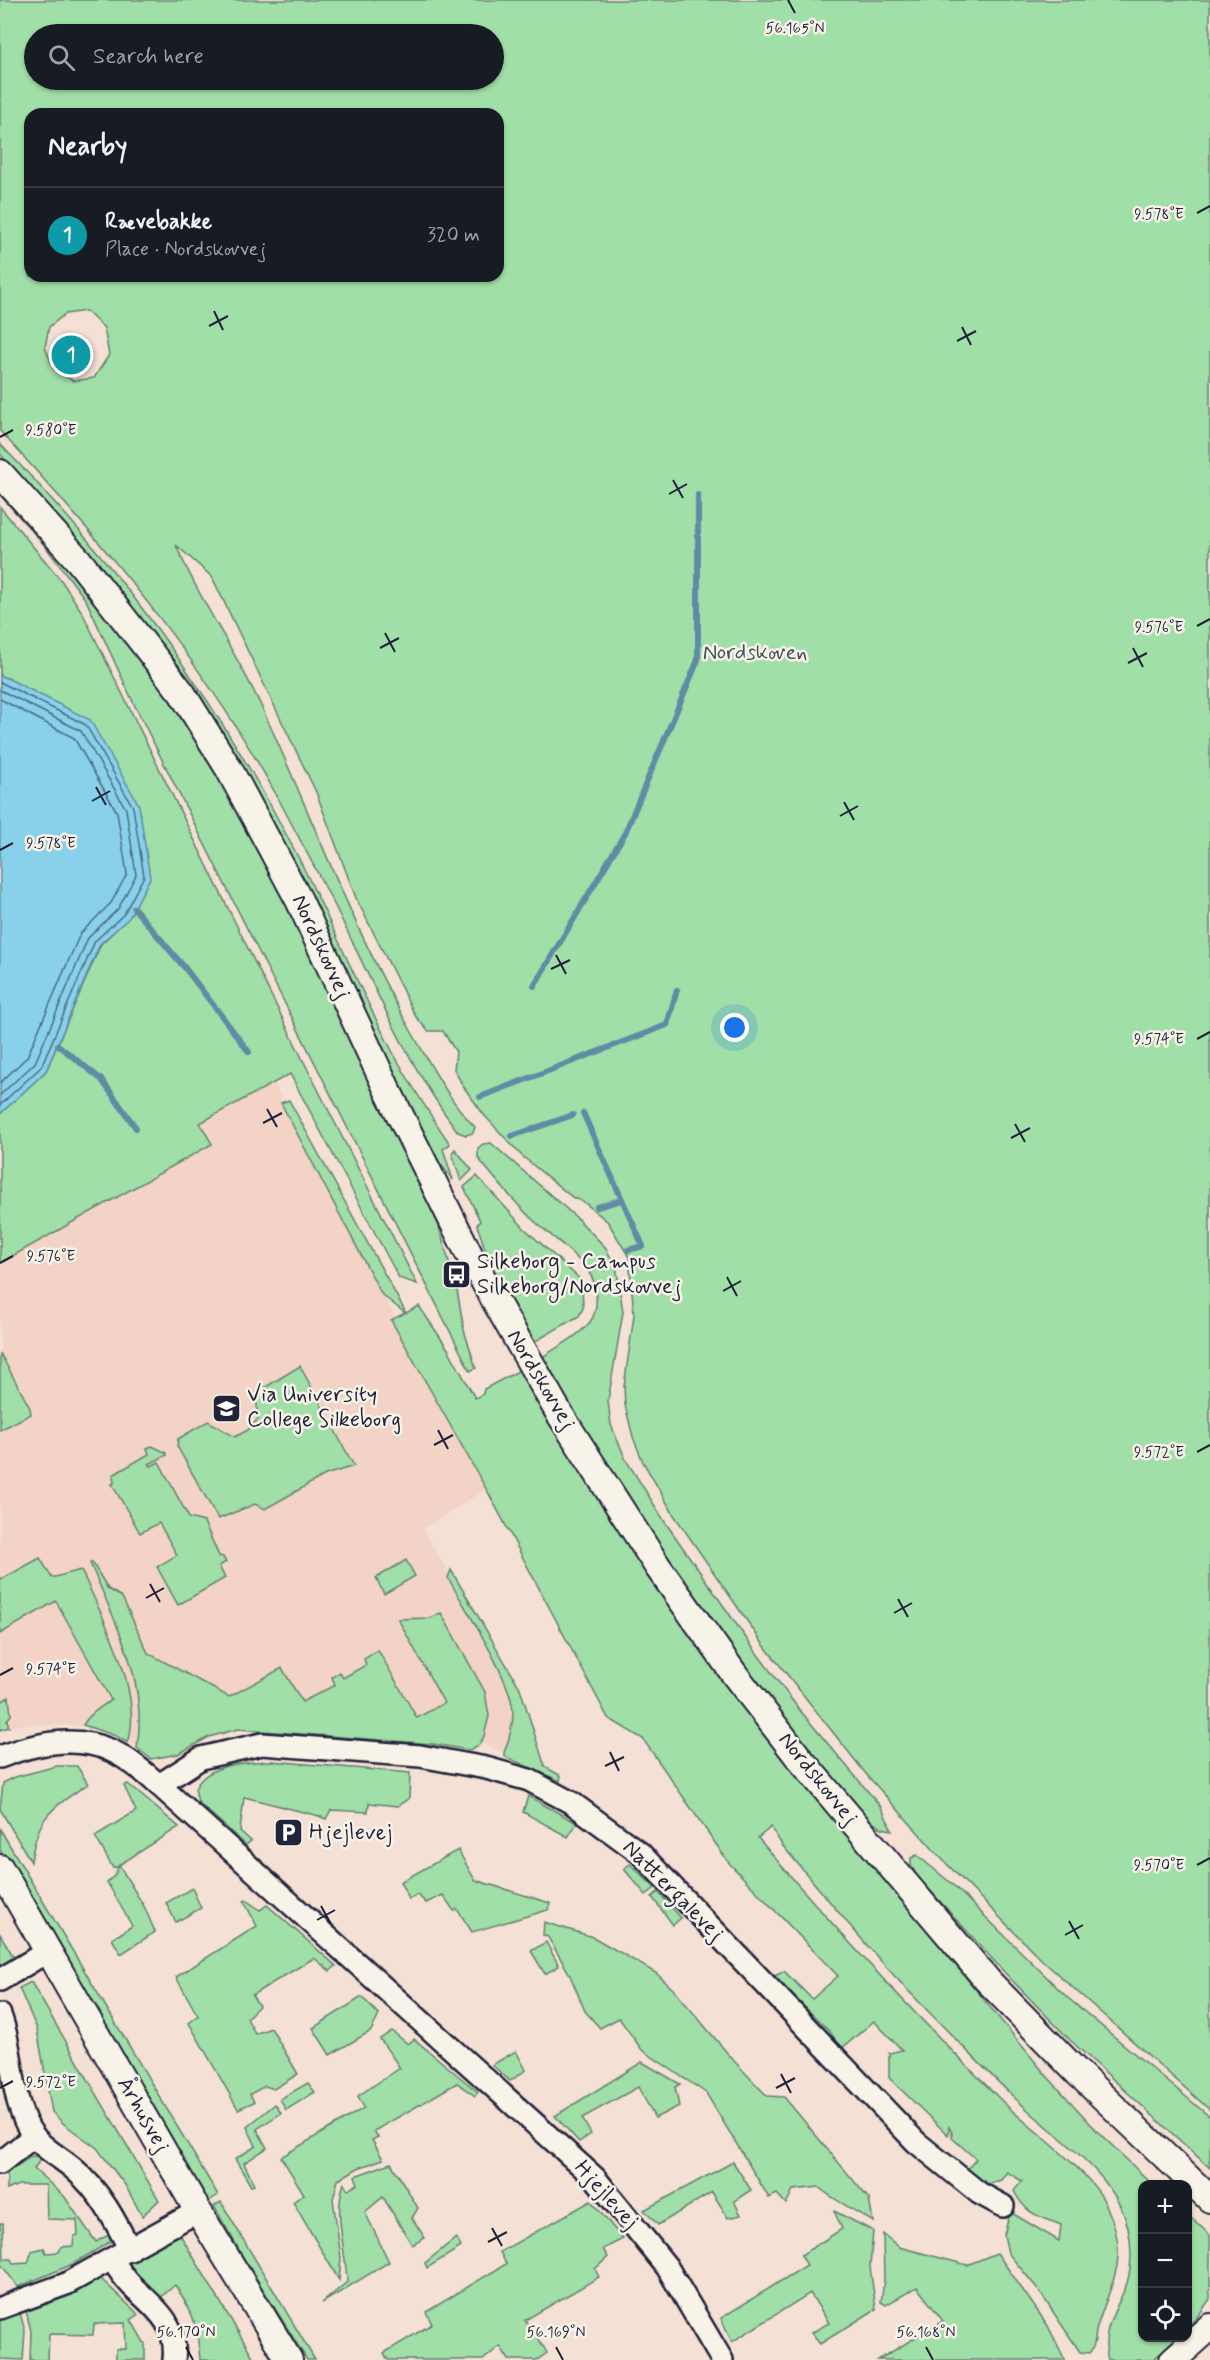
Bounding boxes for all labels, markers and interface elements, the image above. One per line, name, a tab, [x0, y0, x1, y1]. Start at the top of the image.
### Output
text: 56.165°N	[765, 19, 825, 39]
search box	[24, 24, 504, 90]
icon: search	[45, 41, 78, 74]
text: Search here	[93, 43, 204, 71]
text: Nearby	[48, 130, 127, 164]
text: 9.578°E	[1134, 205, 1184, 225]
text: Rævebakke	[105, 208, 212, 236]
text: 1	[63, 222, 72, 249]
text: 320 m	[427, 222, 480, 249]
text: Place · Nordskovvej	[105, 236, 266, 263]
pin: 1	[52, 332, 90, 378]
text: 9.580°E	[26, 421, 77, 441]
text: 9.576°E	[1135, 618, 1183, 638]
park label: Nordskoven	[703, 639, 807, 667]
text: 9.578°E	[26, 834, 76, 854]
street label: Nordskovvej	[284, 890, 357, 1004]
your location	[720, 1013, 749, 1042]
text: 9.574°E	[1134, 1030, 1184, 1050]
text: 9.576°E	[27, 1247, 75, 1267]
place label: Silkeborg - Campus Silkeborg/Nordskovvej	[477, 1248, 681, 1304]
bus stop icon: Silkeborg - Campus Silkeborg/Nordskovvej	[440, 1259, 472, 1291]
street label: Nordskovvej	[499, 1325, 582, 1436]
place label: Via University College Silkeborg	[247, 1381, 401, 1435]
school or university icon: Via University College Silkeborg	[210, 1392, 242, 1424]
text: 9.572°E	[1134, 1443, 1184, 1463]
text: 9.574°E	[26, 1660, 76, 1680]
street label: Nordskovvej	[771, 1727, 864, 1832]
parking icon: Hjejlevej	[272, 1817, 304, 1849]
place label: Hjejlevej	[309, 1819, 392, 1848]
street label: Nattergalevej	[614, 1834, 730, 1950]
text: 9.570°E	[1134, 1856, 1184, 1876]
street label: Århusvej	[109, 2072, 177, 2158]
text: 9.572°E	[26, 2073, 76, 2093]
street label: Hjejlevej	[567, 2155, 644, 2236]
map controls	[1138, 2180, 1192, 2342]
button: +	[1138, 2180, 1192, 2234]
button: −	[1138, 2234, 1192, 2288]
button: locate	[1138, 2288, 1192, 2342]
text: 56.170°N	[156, 2323, 216, 2343]
text: 56.169°N	[527, 2323, 585, 2343]
text: 56.168°N	[897, 2323, 955, 2343]

